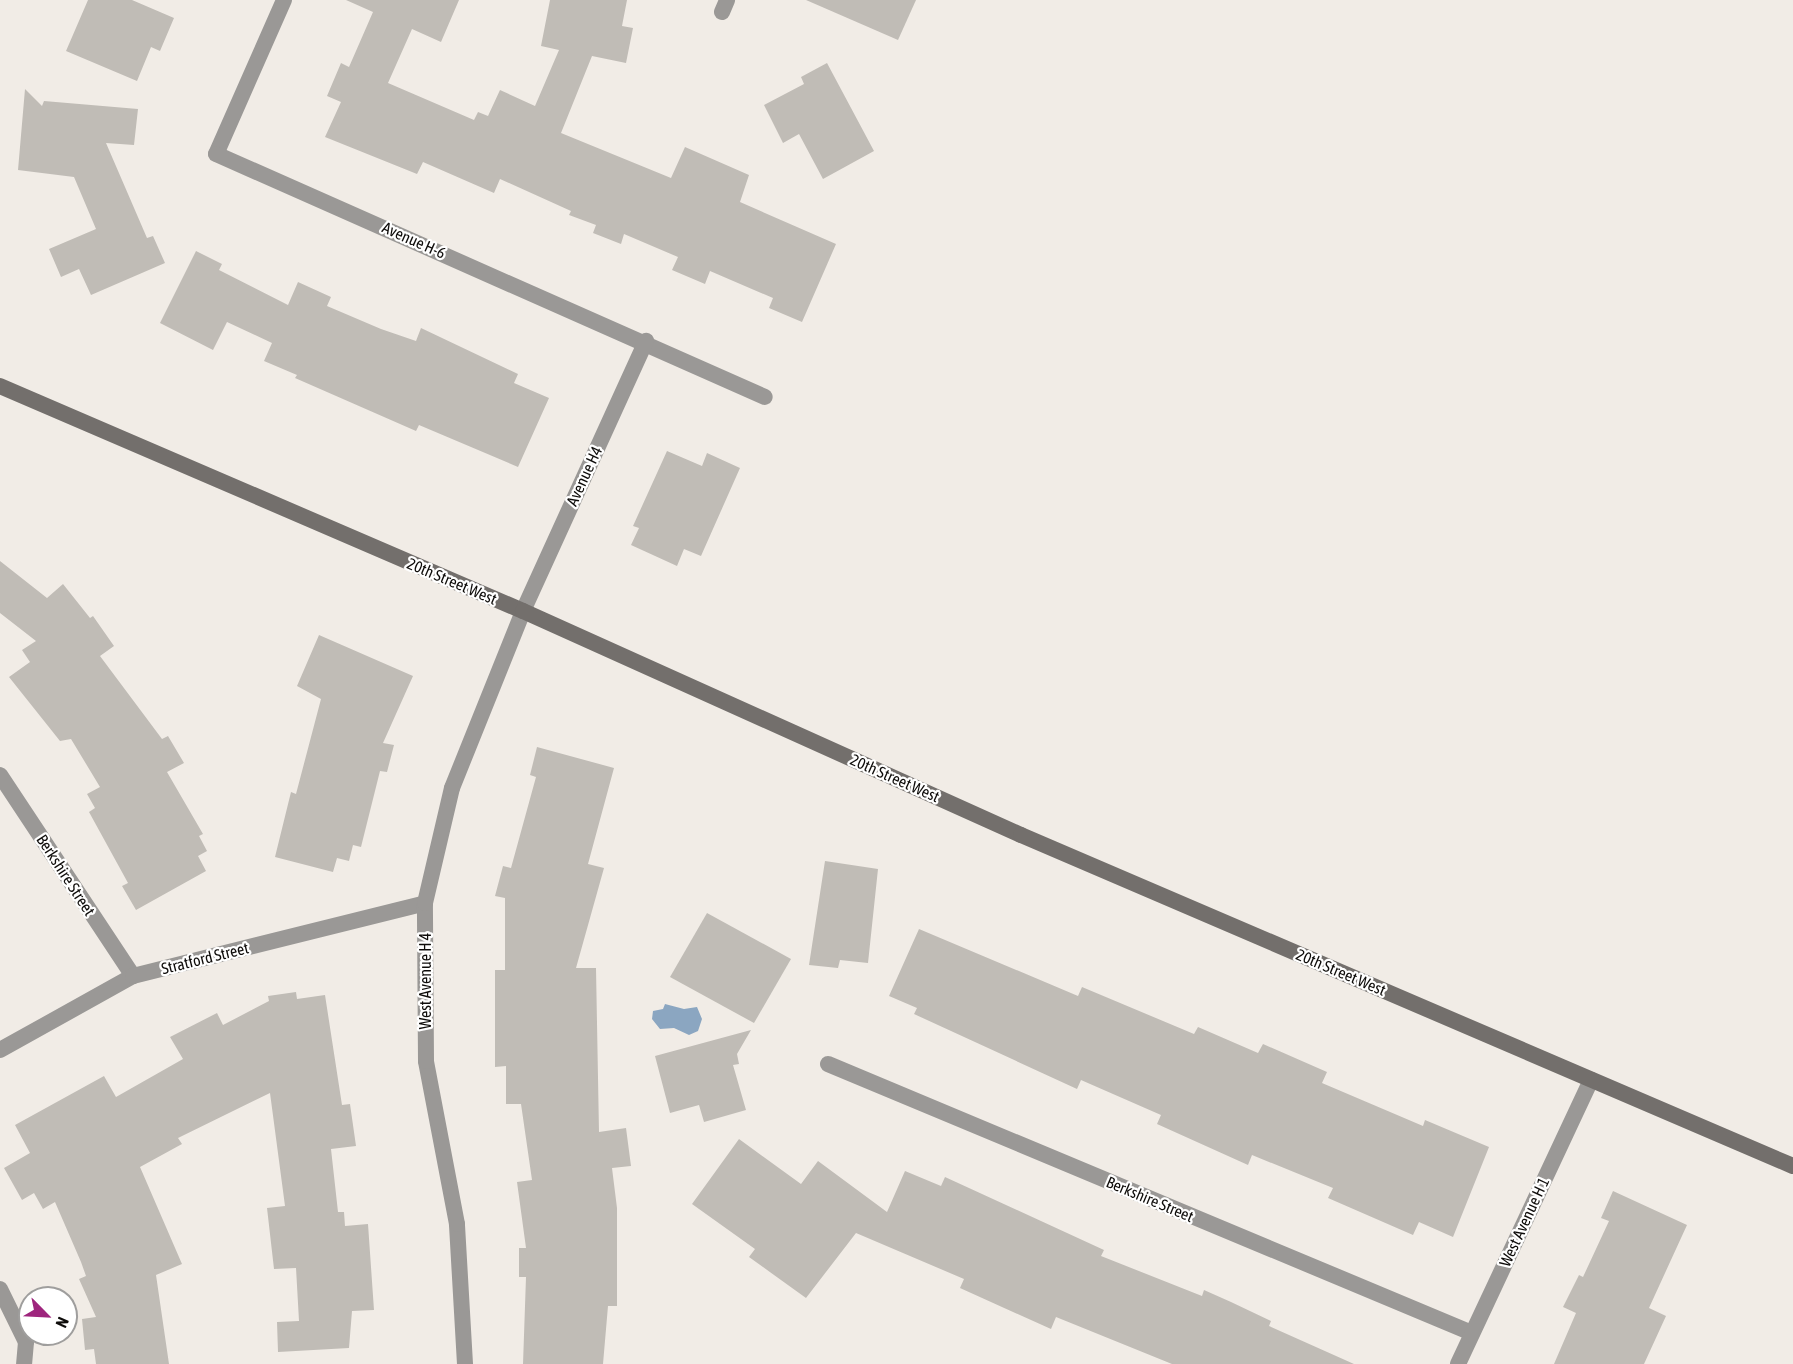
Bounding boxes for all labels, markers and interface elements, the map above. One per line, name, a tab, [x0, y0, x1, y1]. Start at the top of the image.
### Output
street label: Avenue H-6	[379, 218, 449, 262]
street label: Avenue H4	[562, 443, 606, 509]
street label: 20th Street West	[404, 553, 500, 609]
street label: 20th Street West	[847, 750, 943, 806]
street label: Berkshire Street	[33, 831, 99, 919]
street label: West Avenue H 4	[415, 933, 435, 1029]
street label: Stratford Street	[159, 938, 251, 978]
street label: 20th Street West	[1293, 944, 1389, 1000]
street label: Berkshire Street	[1103, 1172, 1197, 1226]
street label: West Avenue H 1	[1495, 1174, 1553, 1270]
north arrow	[18, 1286, 78, 1346]
text: N	[52, 1315, 73, 1330]

